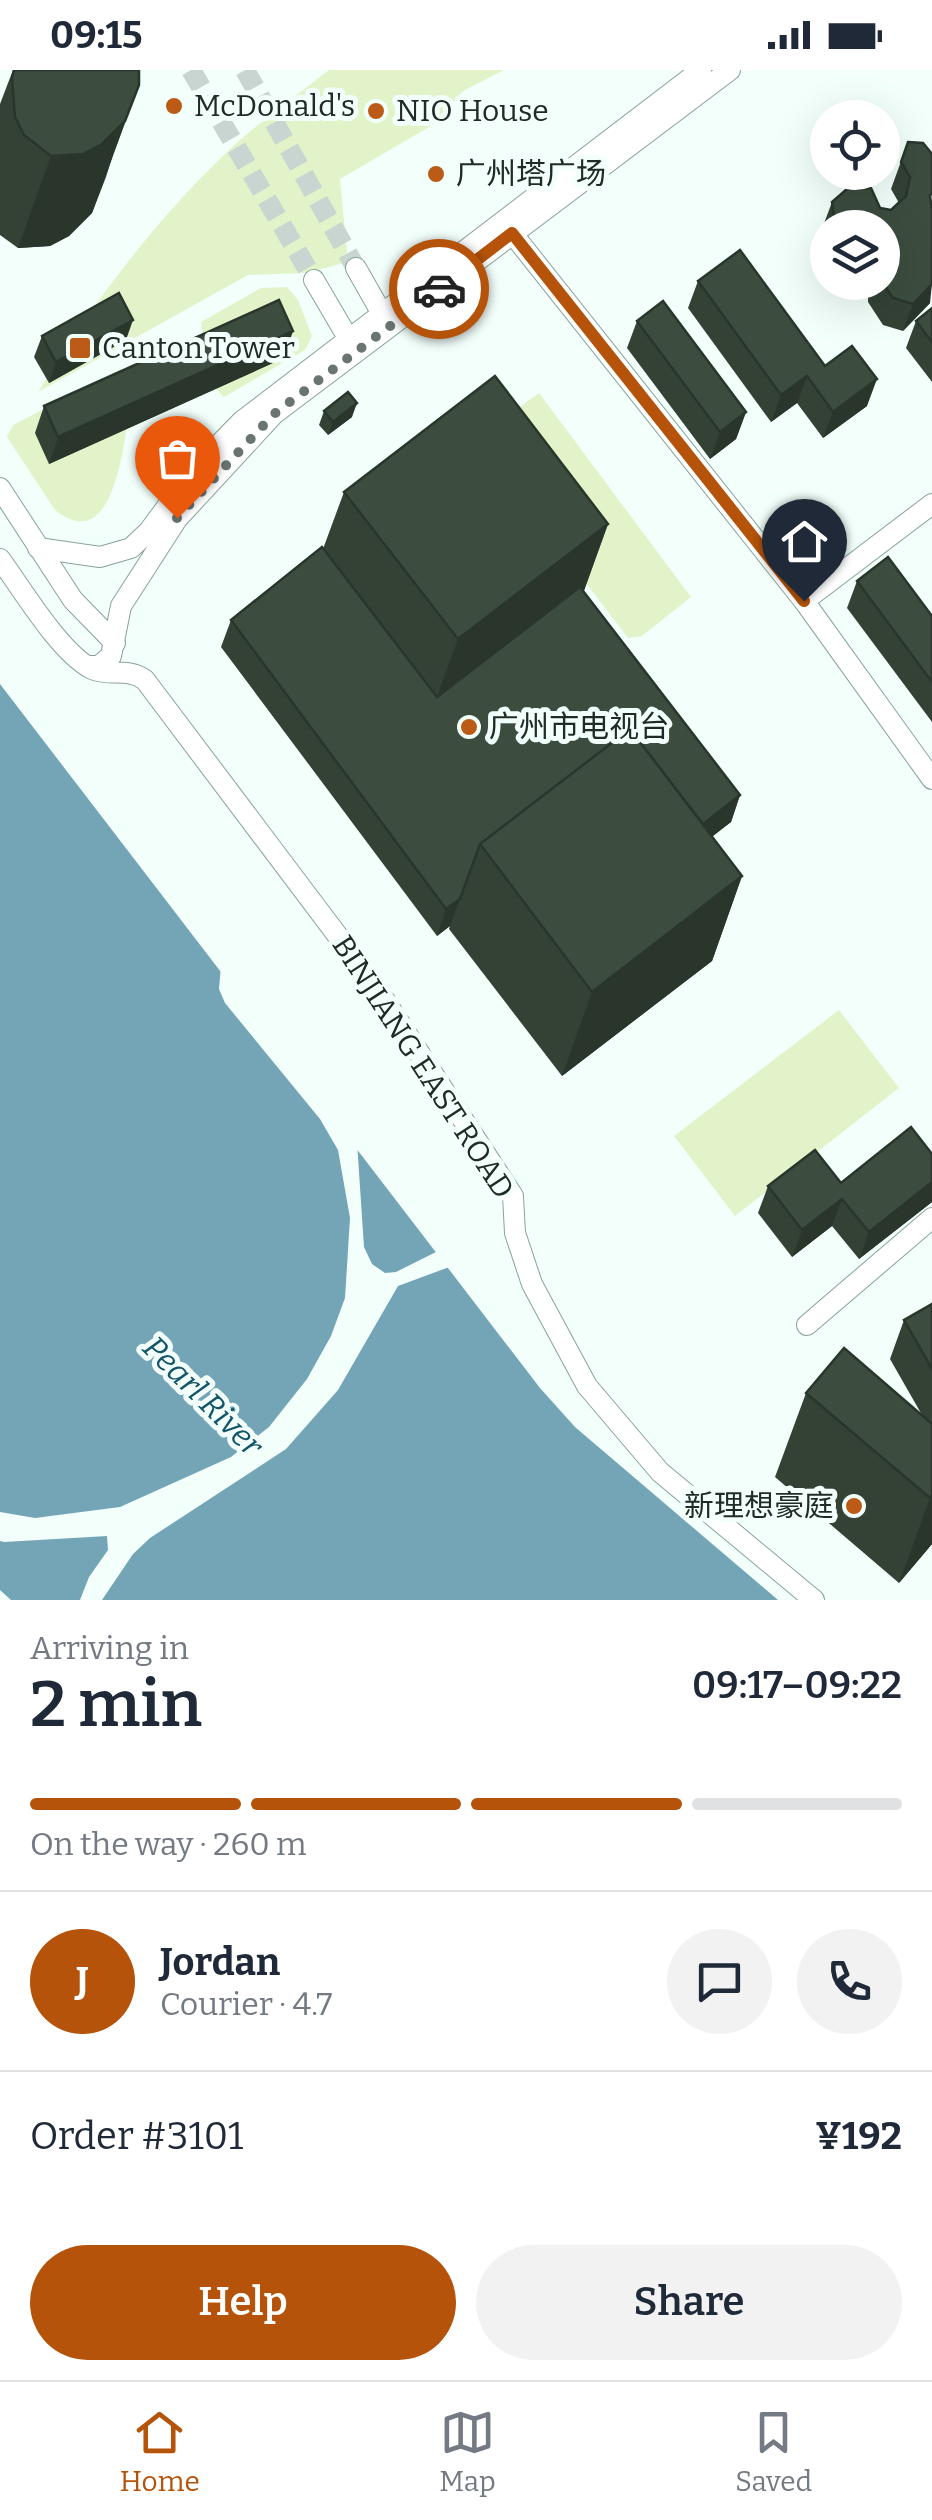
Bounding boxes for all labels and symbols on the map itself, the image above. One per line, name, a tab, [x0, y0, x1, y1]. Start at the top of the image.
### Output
place label: McDonald's	[194, 88, 355, 124]
place label: NIO House	[396, 93, 549, 129]
marker: McDonald's	[163, 95, 185, 117]
marker: NIO House	[365, 100, 387, 122]
place label: 广州塔广场	[456, 156, 606, 192]
marker: 广州塔广场	[425, 163, 447, 185]
courier	[389, 239, 489, 339]
place label: Canton Tower	[102, 330, 295, 366]
marker: Canton Tower	[67, 335, 93, 361]
pin	[135, 416, 220, 519]
pin	[762, 499, 847, 602]
place label: 广州市电视台	[489, 709, 669, 745]
marker: 广州市电视台	[458, 716, 480, 738]
street label: BINJIANG EAST ROAD	[324, 929, 522, 1205]
water label: Pearl River	[135, 1328, 272, 1465]
place label: 新理想豪庭	[684, 1488, 834, 1524]
marker: 新理想豪庭	[843, 1495, 865, 1517]

